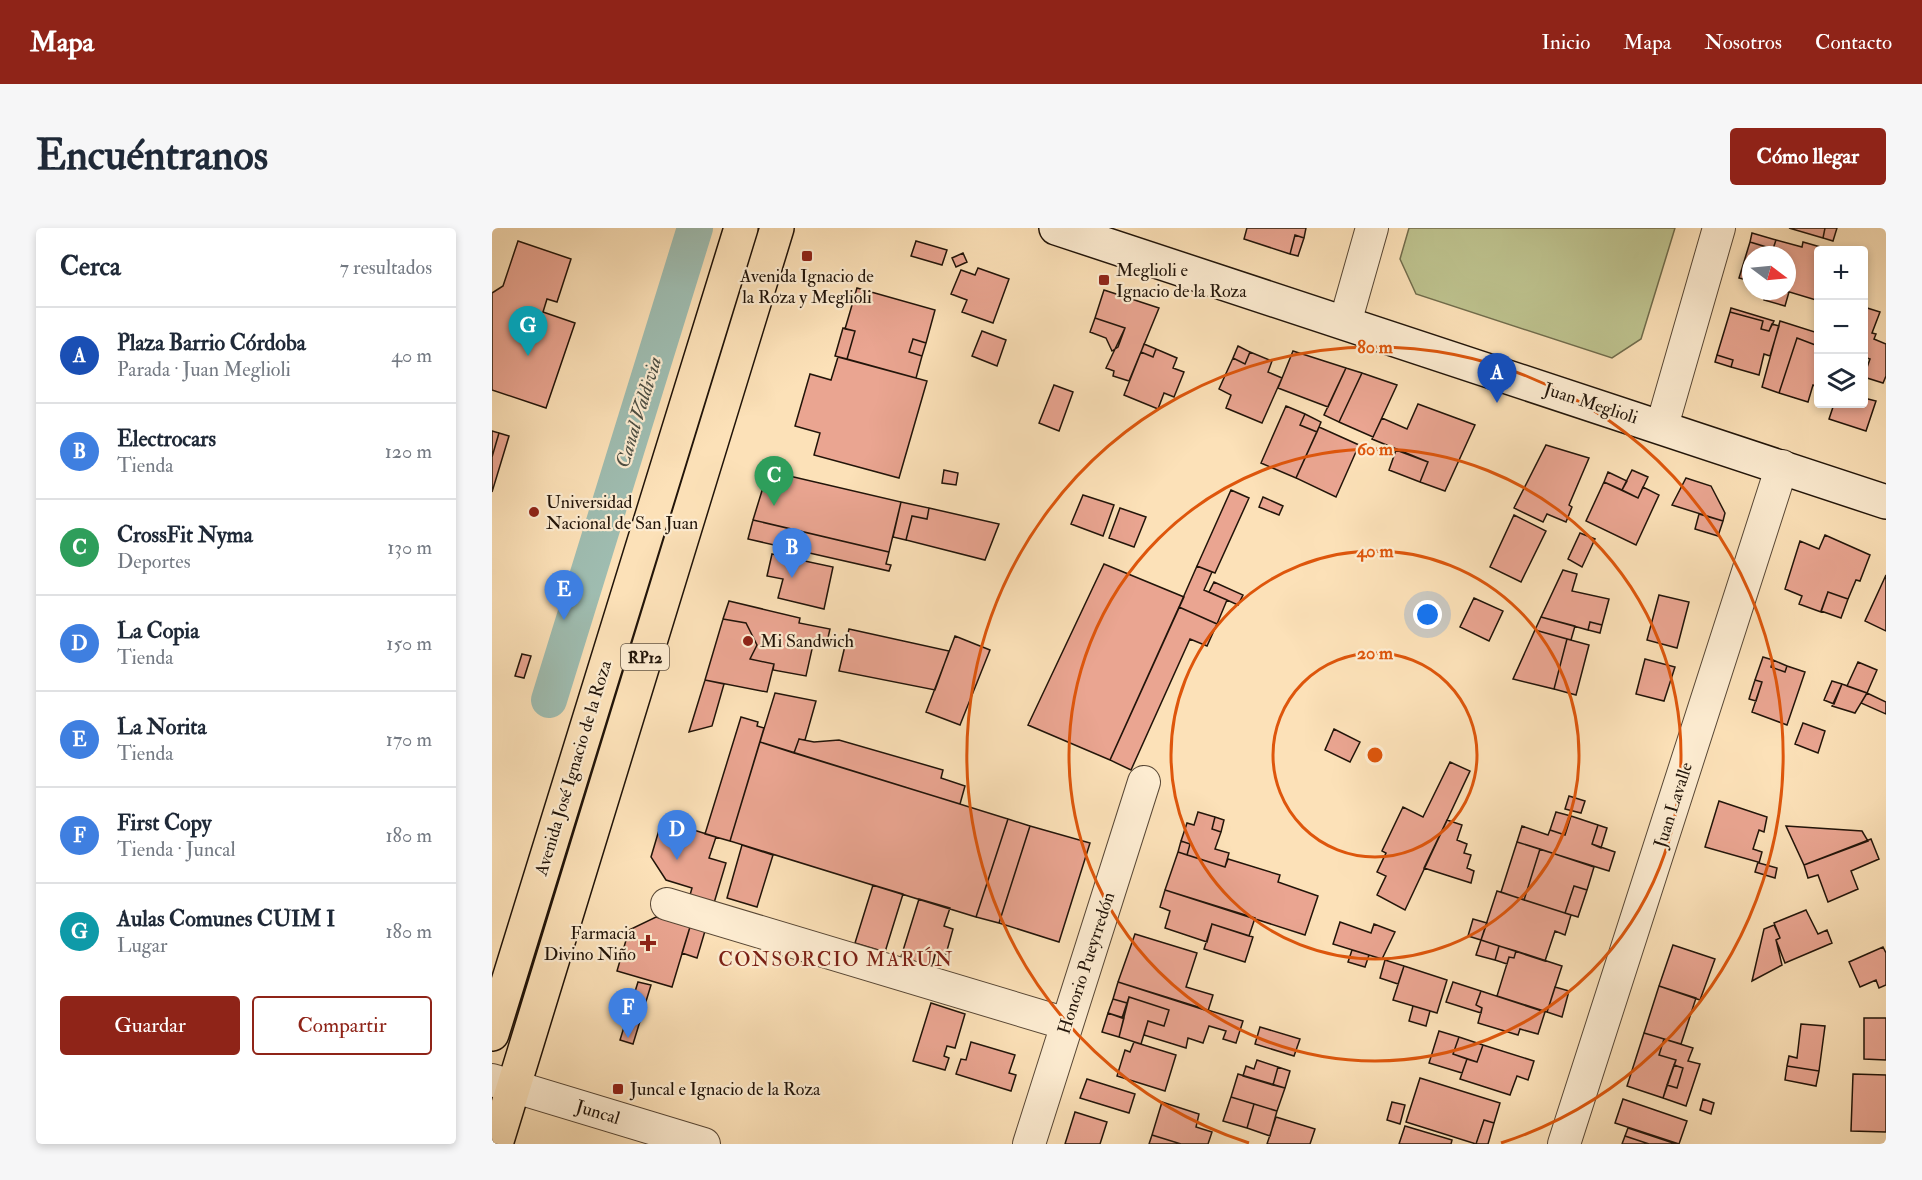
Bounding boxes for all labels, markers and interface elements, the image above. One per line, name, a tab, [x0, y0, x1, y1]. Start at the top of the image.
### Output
text: Mapa	[30, 25, 94, 60]
text: Inicio	[1541, 29, 1590, 56]
text: Mapa	[1623, 29, 1671, 56]
text: Nosotros	[1704, 29, 1782, 56]
text: Contacto	[1815, 29, 1892, 56]
button: Cómo llegar	[1730, 128, 1886, 185]
text: Encuéntranos	[36, 130, 268, 182]
north arrow	[1742, 246, 1796, 300]
map controls	[1814, 246, 1868, 408]
button: +	[1814, 246, 1868, 300]
marker: Avenida Ignacio de la Roza y Meglioli	[800, 249, 814, 263]
text: Cerca	[60, 251, 121, 283]
text: 7 resultados	[340, 255, 432, 280]
place label: Meglioli e Ignacio de la Roza	[1116, 259, 1247, 303]
place label: Avenida Ignacio de la Roza y Meglioli	[739, 265, 874, 309]
marker: Meglioli e Ignacio de la Roza	[1097, 273, 1111, 287]
button: −	[1814, 300, 1868, 354]
pin: G	[508, 306, 548, 356]
text: Plaza Barrio Córdoba	[117, 329, 306, 357]
text: 80 m	[1357, 336, 1394, 359]
text: A	[73, 343, 86, 368]
text: 40 m	[391, 343, 432, 368]
water label: Canal Valdivia	[610, 354, 667, 471]
pin: A	[1478, 354, 1516, 403]
button: layers	[1814, 354, 1868, 408]
text: Parada · Juan Meglioli	[117, 357, 291, 382]
street label: Juan Meglioli	[1540, 377, 1641, 430]
text: Electrocars	[117, 425, 216, 453]
text: 60 m	[1357, 438, 1394, 461]
text: B	[73, 439, 86, 464]
text: 120 m	[385, 439, 432, 464]
text: Tienda	[117, 453, 174, 478]
pin: C	[754, 456, 794, 506]
place label: Universidad Nacional de San Juan	[546, 491, 698, 535]
marker: Universidad Nacional de San Juan	[527, 505, 541, 519]
text: CrossFit Nyma	[117, 521, 253, 549]
pin: B	[772, 528, 812, 578]
text: C	[72, 535, 87, 560]
text: 130 m	[387, 535, 432, 560]
text: 40 m	[1356, 540, 1394, 563]
text: Deportes	[117, 549, 191, 574]
pin: E	[544, 570, 584, 620]
your location	[1413, 600, 1442, 629]
text: La Copia	[117, 617, 199, 645]
place label: Mi Sandwich	[760, 630, 854, 653]
text: D	[71, 631, 88, 656]
text: 150 m	[386, 631, 432, 656]
marker: Mi Sandwich	[741, 634, 755, 648]
text: 20 m	[1357, 642, 1394, 665]
road number: RP12	[621, 644, 669, 670]
text: Tienda	[117, 645, 174, 670]
street label: Avenida José Ignacio de la Roza	[529, 657, 617, 880]
text: La Norita	[117, 713, 206, 741]
text: E	[72, 727, 87, 752]
text: 170 m	[386, 727, 432, 752]
text: Tienda	[117, 741, 174, 766]
centre of rings	[1365, 745, 1385, 765]
street label: Juan Lavalle	[1649, 759, 1698, 852]
text: First Copy	[117, 809, 211, 837]
pin: D	[658, 810, 696, 860]
text: F	[73, 823, 86, 848]
text: 180 m	[385, 823, 432, 848]
text: Tienda · Juncal	[117, 837, 236, 862]
street label: Honorio Pueyrredón	[1053, 889, 1120, 1037]
text: Aulas Comunes CUIM I	[117, 905, 335, 933]
text: G	[71, 919, 88, 944]
text: 180 m	[385, 919, 432, 944]
place label: Farmacia Divino Niño	[544, 922, 637, 966]
text: Lugar	[117, 933, 167, 958]
marker: Farmacia Divino Niño	[641, 936, 655, 950]
district label: CONSORCIO MARÚN	[718, 946, 954, 972]
pin: F	[608, 988, 648, 1038]
button: Guardar	[60, 996, 240, 1055]
button: Compartir	[252, 996, 432, 1055]
place label: Juncal e Ignacio de la Roza	[629, 1078, 821, 1101]
marker: Juncal e Ignacio de la Roza	[611, 1082, 625, 1096]
street label: Juncal	[572, 1095, 623, 1130]

